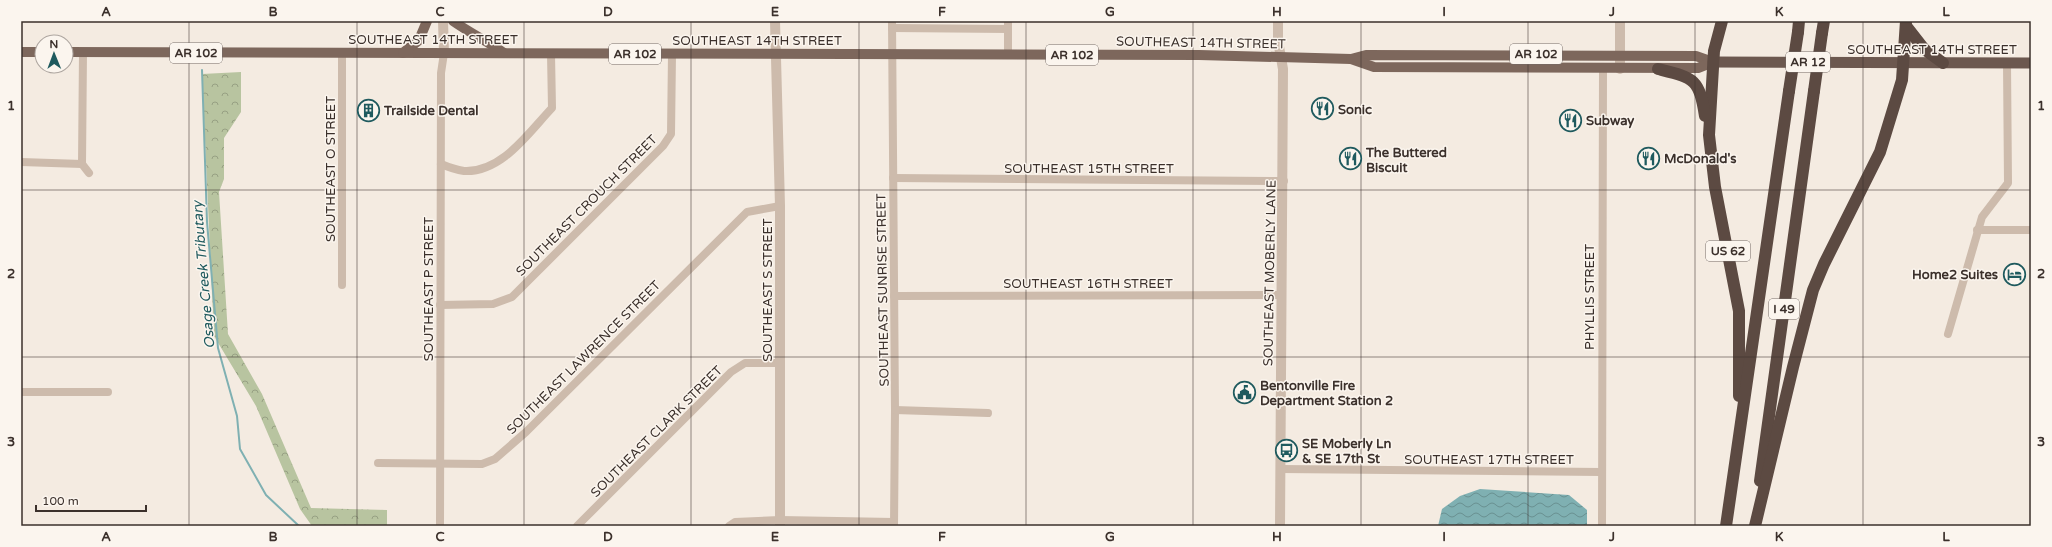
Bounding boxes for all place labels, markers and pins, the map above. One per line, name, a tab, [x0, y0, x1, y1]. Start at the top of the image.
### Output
restaurant icon: Sonic	[1309, 96, 1335, 122]
building icon: Trailside Dental	[356, 97, 382, 123]
place label: Sonic	[1338, 102, 1372, 118]
place label: Trailside Dental	[383, 103, 478, 119]
restaurant icon: Subway	[1558, 107, 1584, 133]
place label: Subway	[1586, 113, 1634, 129]
place label: The Buttered Biscuit	[1365, 145, 1447, 176]
restaurant icon: McDonald's	[1635, 145, 1661, 171]
restaurant icon: The Buttered Biscuit	[1337, 146, 1363, 172]
place label: McDonald's	[1664, 151, 1737, 167]
hotel icon: Home2 Suites	[2001, 261, 2027, 287]
place label: Home2 Suites	[1912, 267, 1998, 283]
place label: Bentonville Fire Department Station 2	[1260, 378, 1393, 409]
public building icon: Bentonville Fire Department Station 2	[1232, 379, 1258, 405]
place label: SE Moberly Ln & SE 17th St	[1302, 436, 1392, 467]
bus stop icon: SE Moberly Ln & SE 17th St	[1274, 437, 1300, 463]

